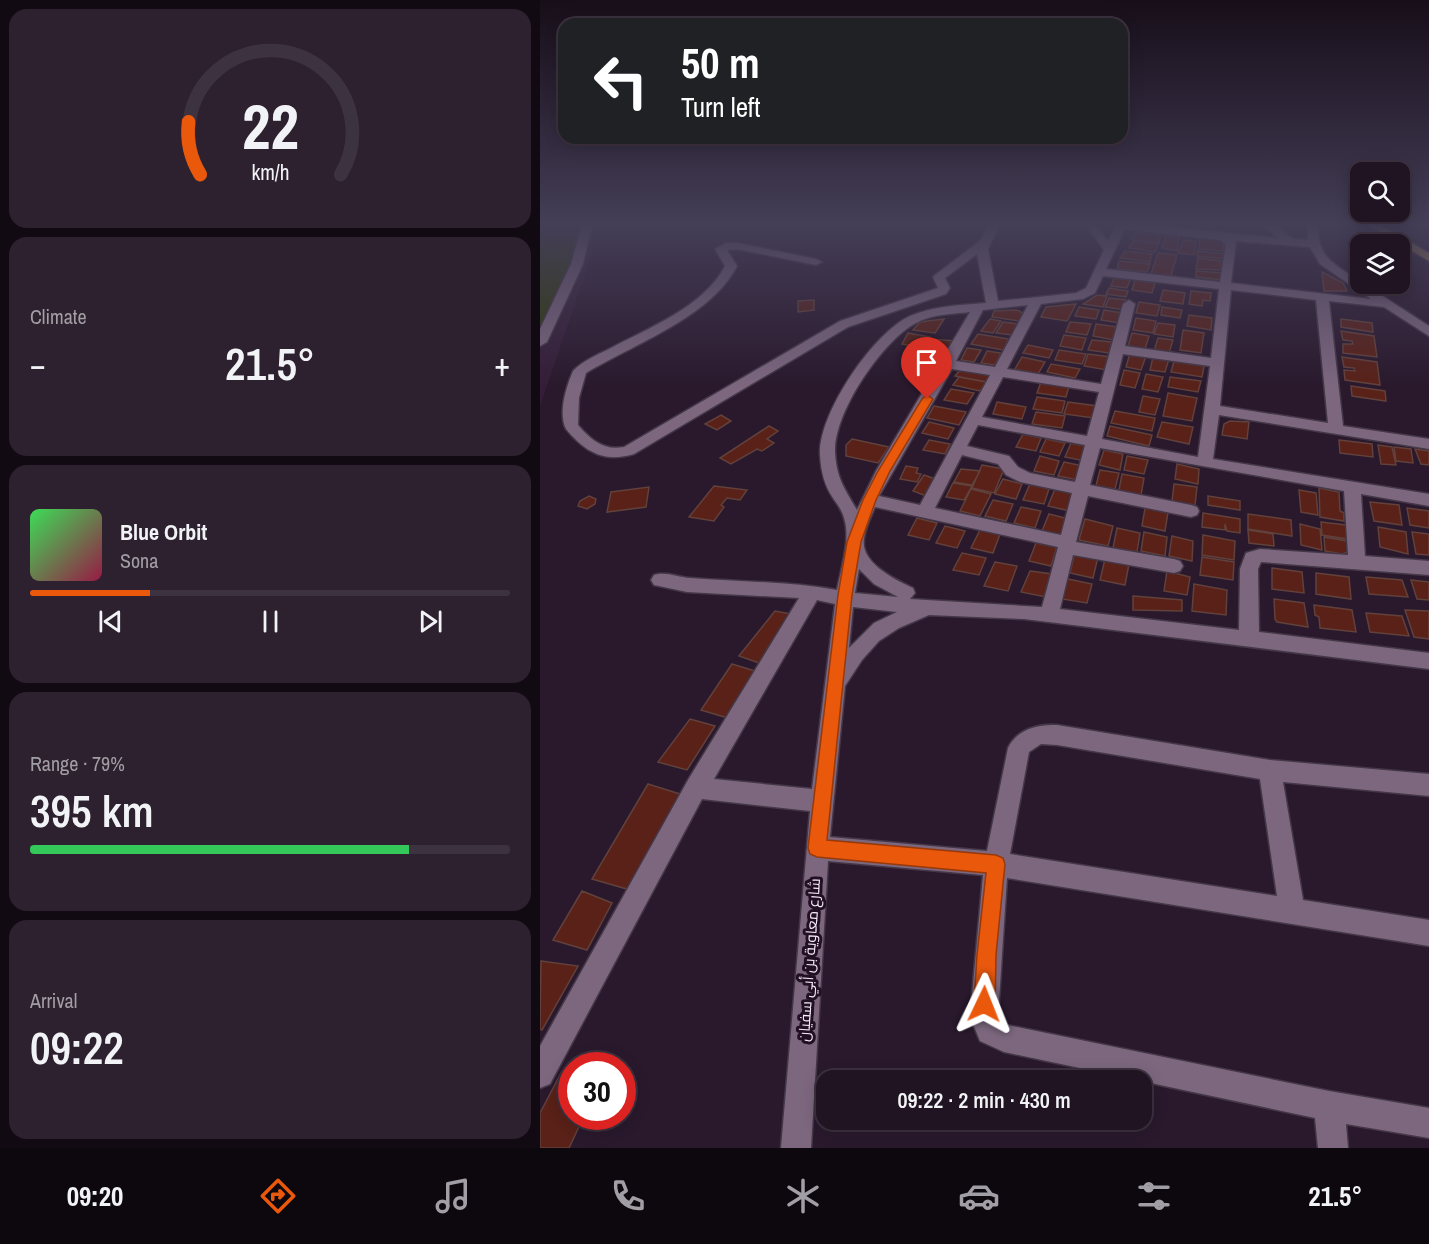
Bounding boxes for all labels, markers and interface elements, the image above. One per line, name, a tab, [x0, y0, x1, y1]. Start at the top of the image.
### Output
text: 50 m	[681, 35, 760, 91]
icon: left	[582, 42, 660, 120]
text: 22	[242, 85, 298, 169]
text: Turn left	[681, 89, 760, 125]
text: km/h	[251, 159, 289, 188]
map controls	[1350, 162, 1410, 294]
button: search	[1350, 162, 1410, 222]
button: layers	[1350, 234, 1410, 294]
text: Climate	[30, 303, 87, 330]
text: 21.5°	[225, 333, 315, 394]
pin	[901, 337, 952, 399]
text: −	[30, 342, 46, 386]
text: +	[494, 342, 510, 386]
icon: arrive	[910, 346, 943, 379]
text: Blue Orbit	[120, 517, 207, 547]
text: Sona	[120, 547, 158, 574]
icon: previous	[94, 605, 127, 638]
icon: pause	[254, 605, 287, 638]
icon: next	[414, 605, 447, 638]
text: Range · 79%	[30, 750, 125, 777]
text: 395 km	[30, 780, 154, 841]
street label: شارع معاوية بن أبي سفيان	[793, 878, 827, 1043]
position arrow	[952, 972, 1016, 1036]
text: Arrival	[30, 987, 77, 1014]
text: 09:22	[30, 1017, 124, 1078]
speed limit sign: 30	[558, 1052, 636, 1130]
text: 09:22 · 2 min · 430 m	[897, 1085, 1071, 1115]
icon: directions	[257, 1175, 299, 1217]
icon: music	[432, 1175, 474, 1217]
icon: phone	[607, 1175, 649, 1217]
icon: climate	[782, 1175, 824, 1217]
icon: car	[958, 1175, 1000, 1217]
icon: filters	[1133, 1175, 1175, 1217]
text: 09:20	[67, 1178, 123, 1214]
text: 21.5°	[1308, 1178, 1362, 1214]

